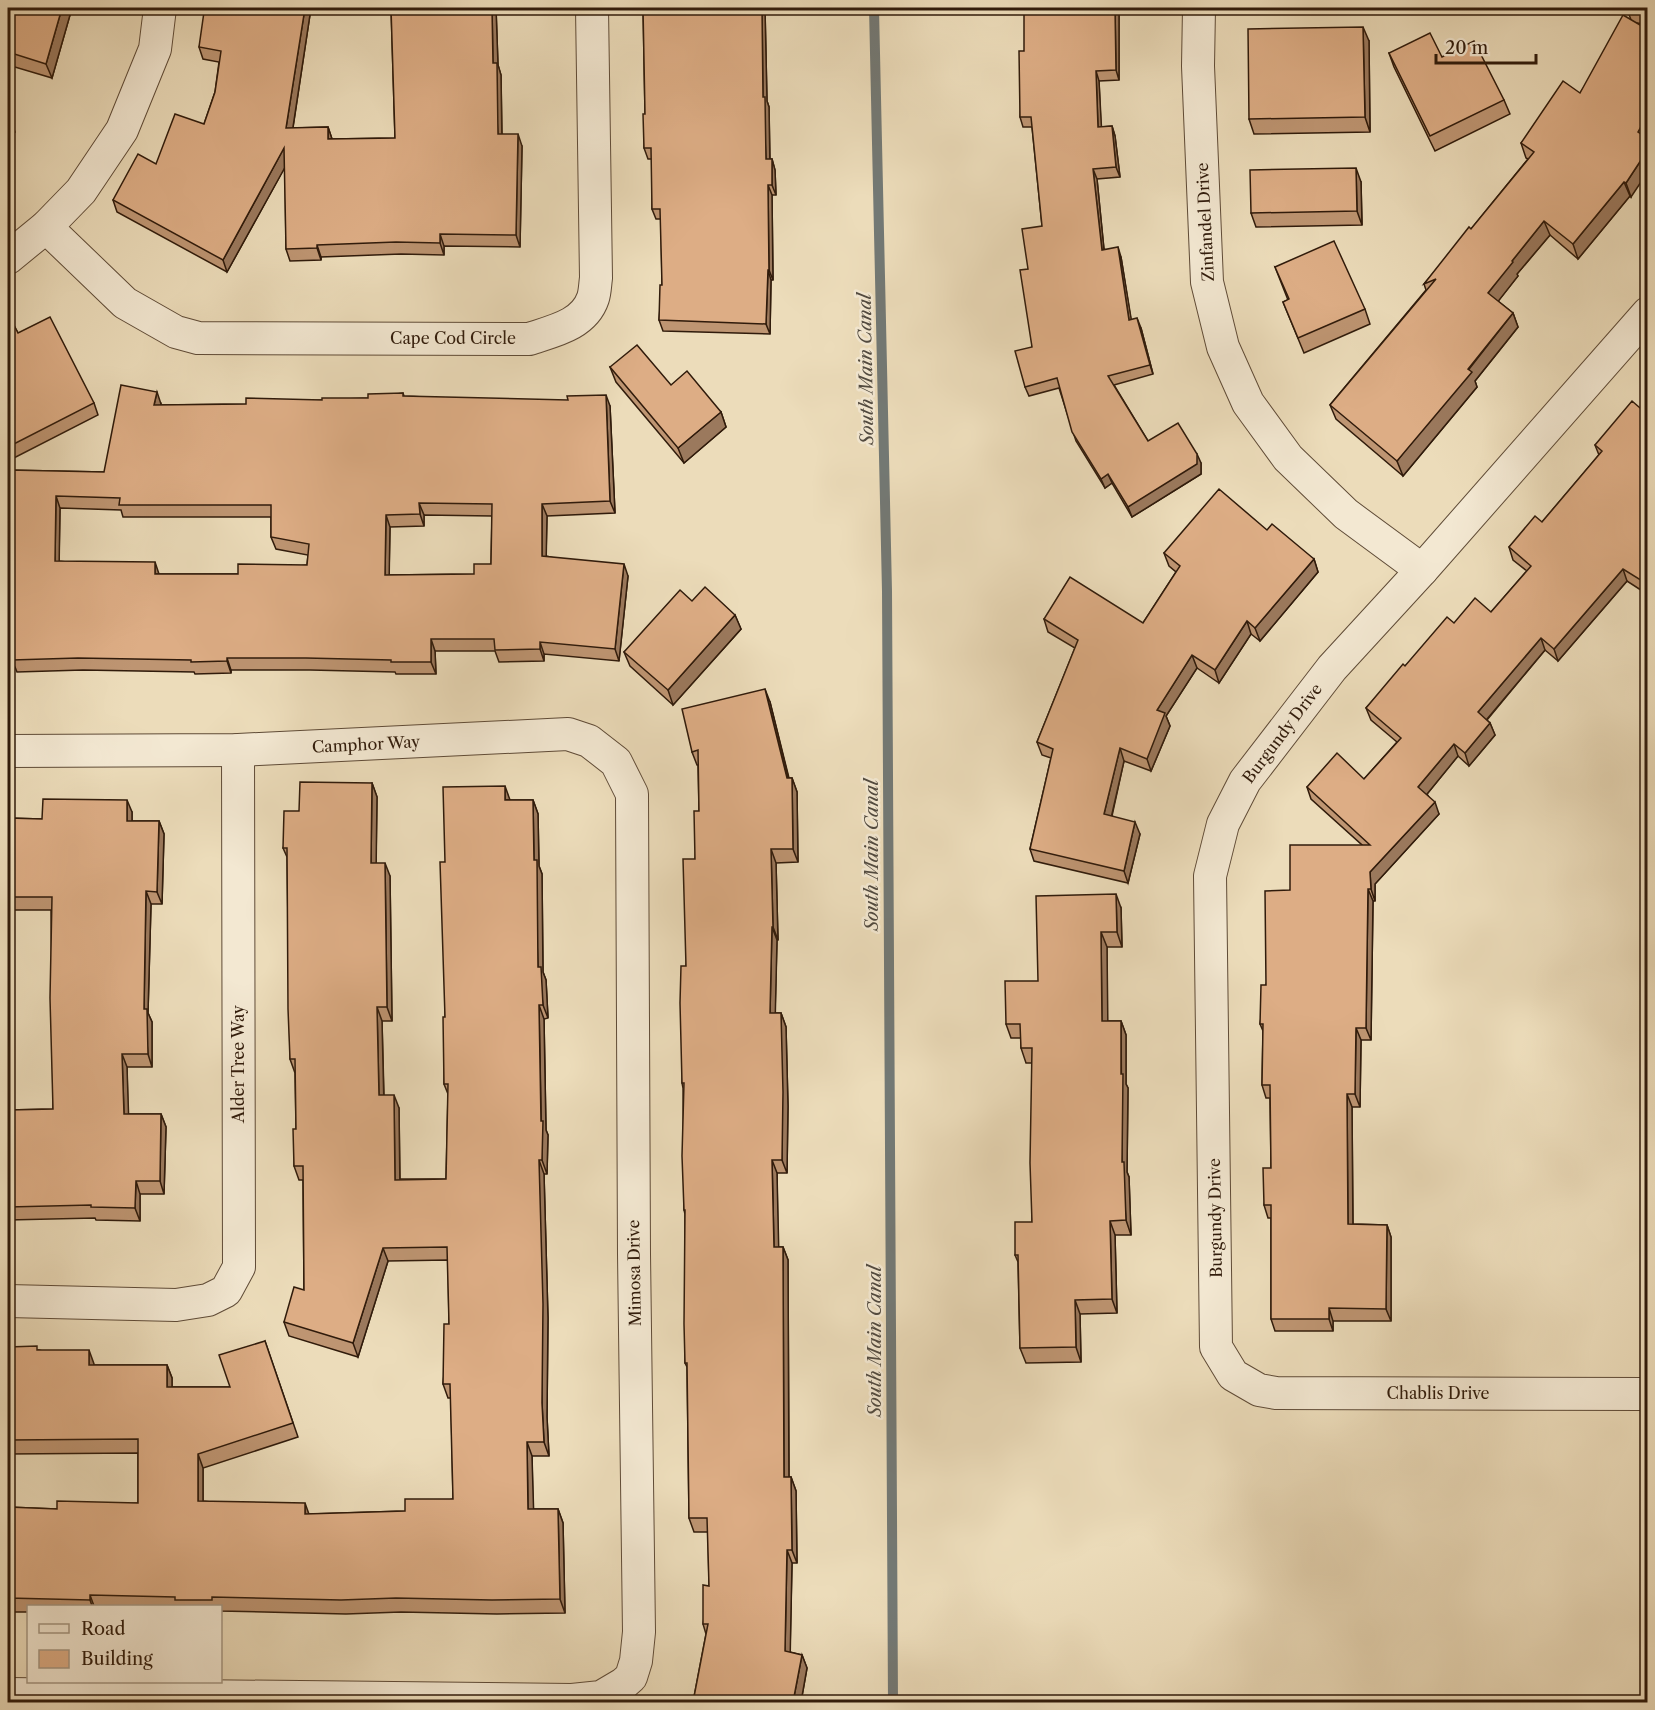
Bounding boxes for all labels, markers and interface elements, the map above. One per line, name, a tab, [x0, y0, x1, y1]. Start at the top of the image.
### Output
scale bar	[1436, 27, 1536, 65]
text: 20 m	[1445, 37, 1489, 59]
street label: Zinfandel Drive	[1192, 162, 1218, 282]
water label: South Main Canal	[854, 291, 878, 446]
street label: Cape Cod Circle	[390, 328, 516, 348]
street label: Burgundy Drive	[1238, 679, 1326, 787]
street label: Camphor Way	[311, 731, 422, 757]
water label: South Main Canal	[861, 777, 883, 932]
street label: Alder Tree Way	[228, 1004, 248, 1124]
street label: Burgundy Drive	[1204, 1158, 1226, 1278]
street label: Mimosa Drive	[623, 1219, 645, 1327]
water label: South Main Canal	[864, 1263, 886, 1418]
street label: Chablis Drive	[1387, 1383, 1489, 1403]
legend	[27, 1605, 222, 1683]
text: Road	[81, 1618, 126, 1640]
text: Building	[81, 1648, 153, 1670]

